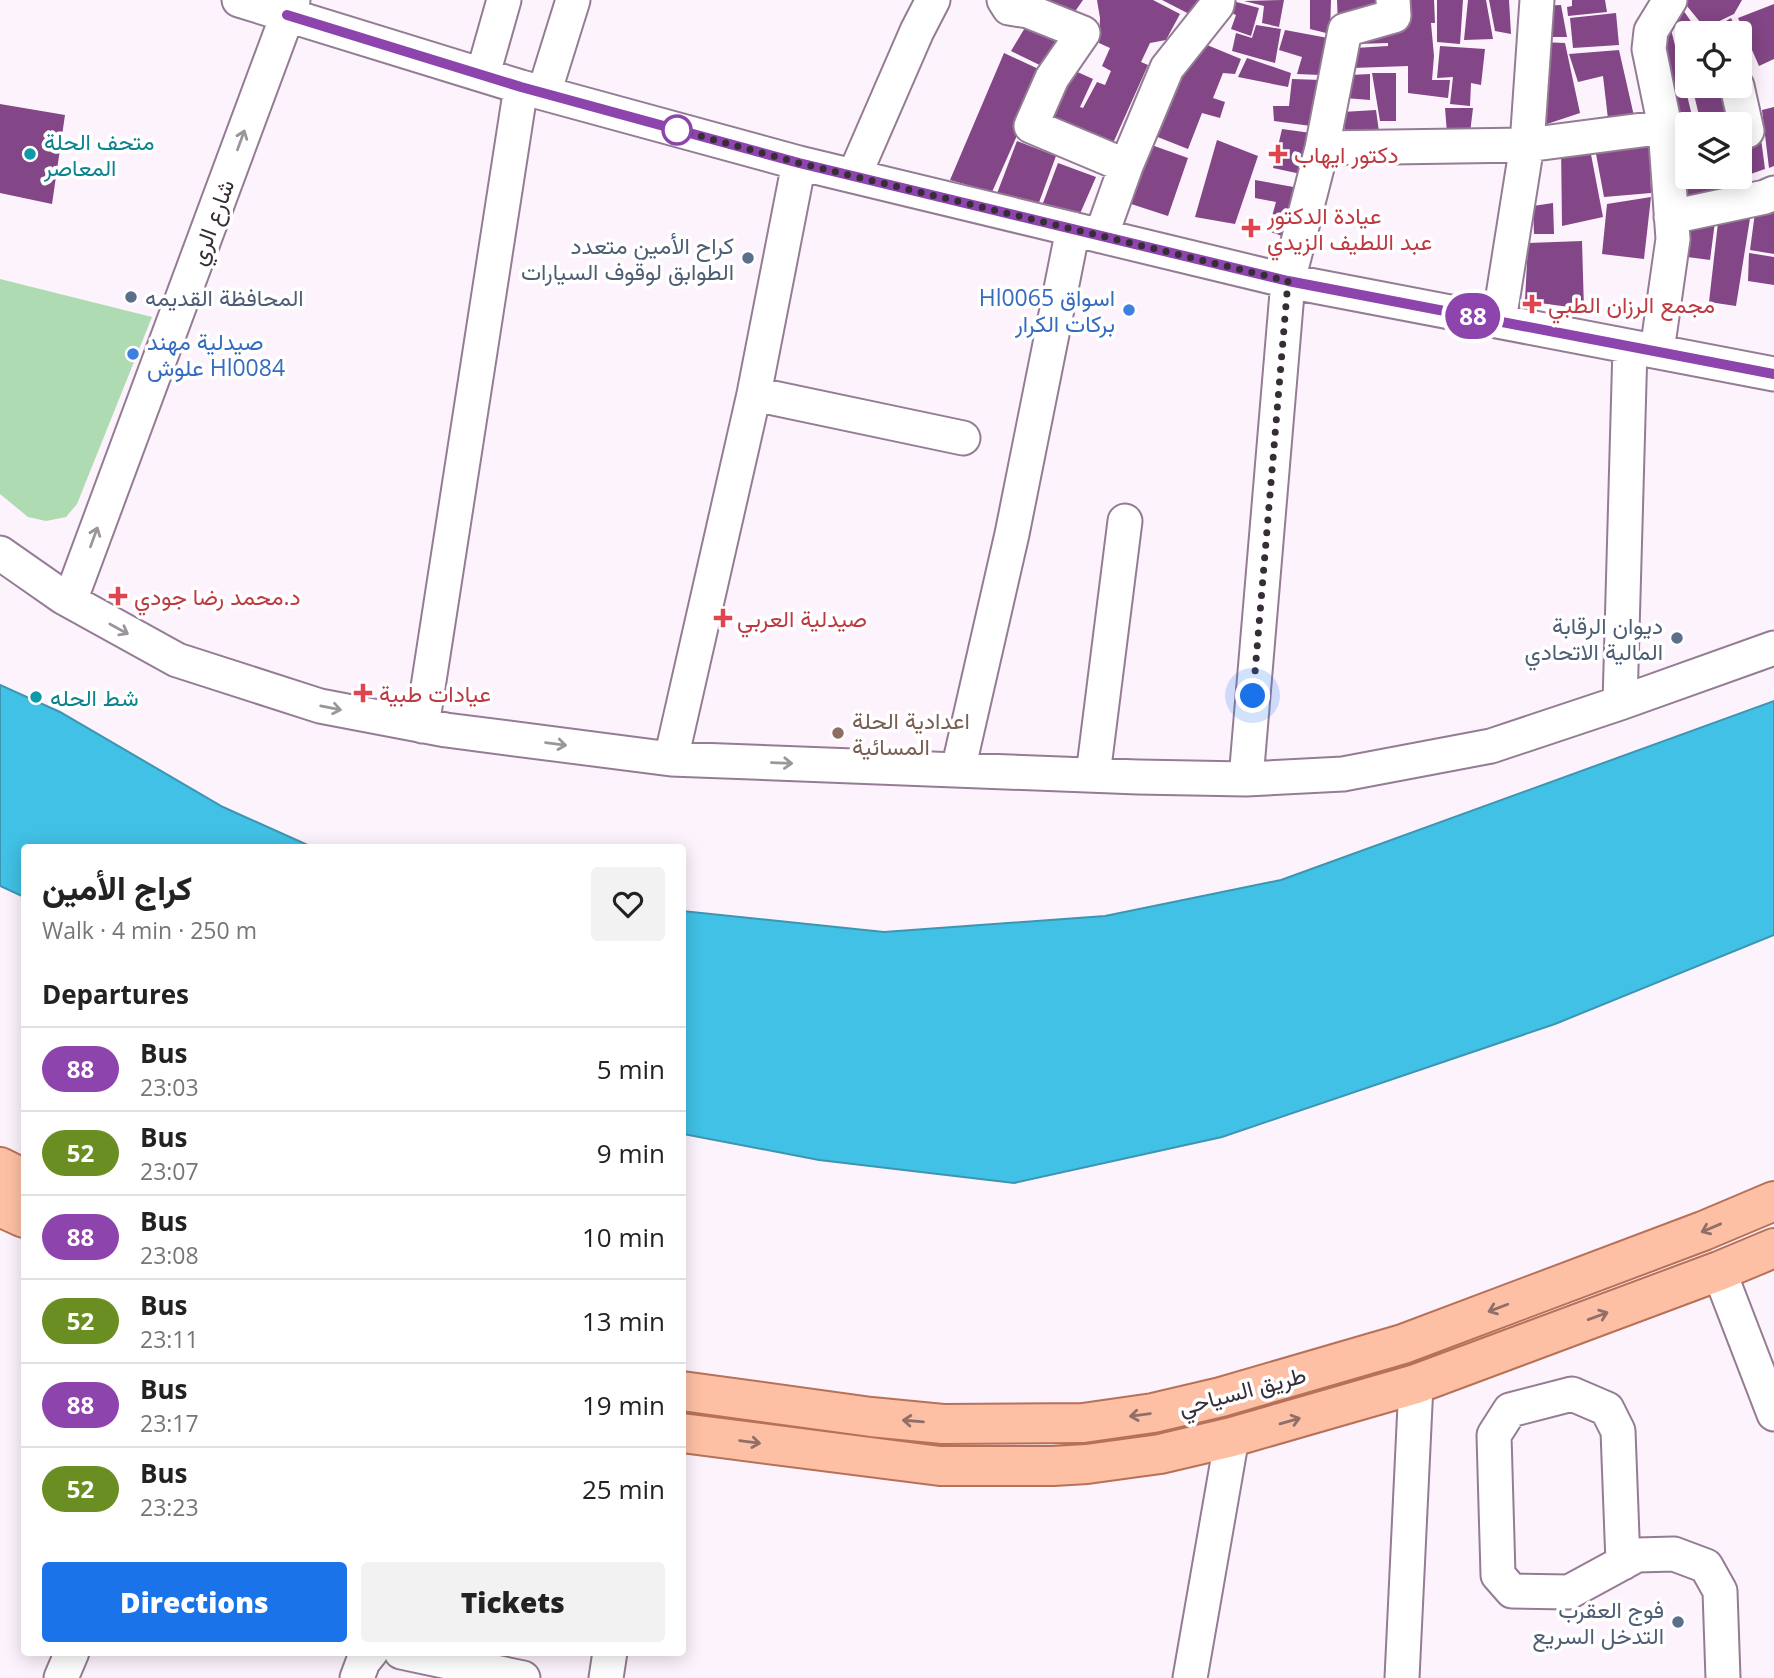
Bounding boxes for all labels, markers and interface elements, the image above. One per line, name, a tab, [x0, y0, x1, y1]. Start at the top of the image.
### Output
map controls	[1675, 21, 1752, 189]
button: locate	[1675, 21, 1752, 98]
button: layers	[1675, 112, 1752, 189]
unlabelled marker	[662, 115, 692, 145]
place label: متحف الحلة المعاصر	[43, 125, 154, 183]
one-way arrow	[236, 130, 248, 152]
place label: دكتور ايهاب	[1294, 138, 1399, 170]
marker: دكتور ايهاب	[1268, 144, 1288, 164]
marker: متحف الحلة المعاصر	[22, 146, 38, 162]
street label: شارع الري	[181, 175, 245, 271]
place label: عيادة الدكتور عبد اللطيف الزيدي	[1266, 199, 1432, 261]
marker: عيادة الدكتور عبد اللطيف الزيدي	[1241, 218, 1261, 238]
place label: كراح الأمين متعدد الطوابق لوقوف السيارات	[521, 229, 734, 287]
marker: كراح الأمين متعدد الطوابق لوقوف السيارات	[740, 250, 756, 266]
place label: المحافظة القديمه	[145, 281, 304, 313]
place label: Hl0065 اسواق بركات الكرار	[979, 281, 1115, 339]
place label: مجمع الرزان الطبي	[1548, 288, 1715, 324]
marker: المحافظة القديمه	[123, 289, 139, 305]
line badge: 88	[1442, 293, 1504, 339]
marker: مجمع الرزان الطبي	[1522, 294, 1542, 314]
text: 88	[1459, 299, 1487, 332]
marker: Hl0065 اسواق بركات الكرار	[1121, 302, 1137, 318]
place label: صيدلية مهند علوش Hl0084	[147, 325, 285, 383]
marker: صيدلية مهند علوش Hl0084	[125, 346, 141, 362]
one-way arrow	[89, 527, 101, 549]
place label: د.محمد رضا جودي	[134, 580, 301, 616]
marker: د.محمد رضا جودي	[108, 586, 128, 606]
place label: صيدلية العربي	[737, 602, 867, 638]
place label: ديوان الرقابة المالية الاتحادي	[1525, 609, 1663, 671]
marker: صيدلية العربي	[715, 610, 731, 626]
one-way arrow	[109, 622, 129, 636]
marker: ديوان الرقابة المالية الاتحادي	[1669, 630, 1685, 646]
place label: عيادات طبية	[379, 677, 491, 709]
your location	[1235, 678, 1270, 713]
place label: شط الحله	[50, 681, 139, 713]
marker: عيادات طبية	[353, 683, 373, 703]
marker: شط الحله	[28, 689, 44, 705]
one-way arrow	[319, 702, 342, 716]
place label: اعدادية الحلة المسائية	[852, 704, 970, 762]
marker: اعدادية الحلة المسائية	[830, 725, 846, 741]
one-way arrow	[544, 738, 567, 751]
one-way arrow	[771, 756, 794, 769]
text: كراج الأمين	[42, 865, 192, 910]
button: heart	[591, 867, 665, 941]
text: Walk · 4 min · 250 m	[42, 914, 257, 946]
text: Departures	[42, 976, 189, 1012]
text: Bus	[140, 1035, 187, 1071]
text: 5 min	[597, 1051, 665, 1087]
text: 88	[67, 1052, 94, 1085]
text: 23:03	[140, 1071, 199, 1103]
text: Bus	[140, 1119, 187, 1155]
text: 9 min	[597, 1135, 665, 1171]
text: 52	[67, 1136, 94, 1169]
text: 23:07	[140, 1155, 199, 1187]
text: Bus	[140, 1203, 187, 1239]
text: 10 min	[582, 1219, 665, 1255]
text: 88	[67, 1220, 94, 1253]
one-way arrow	[1701, 1222, 1723, 1235]
text: 23:08	[140, 1239, 199, 1271]
text: Bus	[140, 1287, 187, 1323]
text: 13 min	[582, 1303, 665, 1339]
one-way arrow	[1488, 1303, 1510, 1315]
text: 52	[67, 1304, 94, 1337]
one-way arrow	[1586, 1309, 1608, 1322]
text: 23:11	[140, 1323, 199, 1355]
street label: طريق السياحي	[1175, 1358, 1310, 1426]
text: Bus	[140, 1371, 187, 1407]
text: 19 min	[582, 1387, 665, 1423]
text: 88	[67, 1388, 94, 1421]
text: 23:17	[140, 1407, 199, 1439]
one-way arrow	[1129, 1409, 1152, 1422]
one-way arrow	[1278, 1413, 1300, 1426]
one-way arrow	[902, 1414, 925, 1427]
one-way arrow	[738, 1436, 761, 1449]
text: Bus	[140, 1455, 187, 1491]
text: 25 min	[582, 1471, 665, 1507]
text: 52	[67, 1472, 94, 1505]
text: 23:23	[140, 1491, 199, 1523]
button: Directions	[42, 1562, 347, 1642]
button: Tickets	[361, 1562, 665, 1642]
place label: فوج العقرب التدخل السريع	[1532, 1593, 1664, 1652]
marker: فوج العقرب التدخل السريع	[1670, 1614, 1686, 1630]

